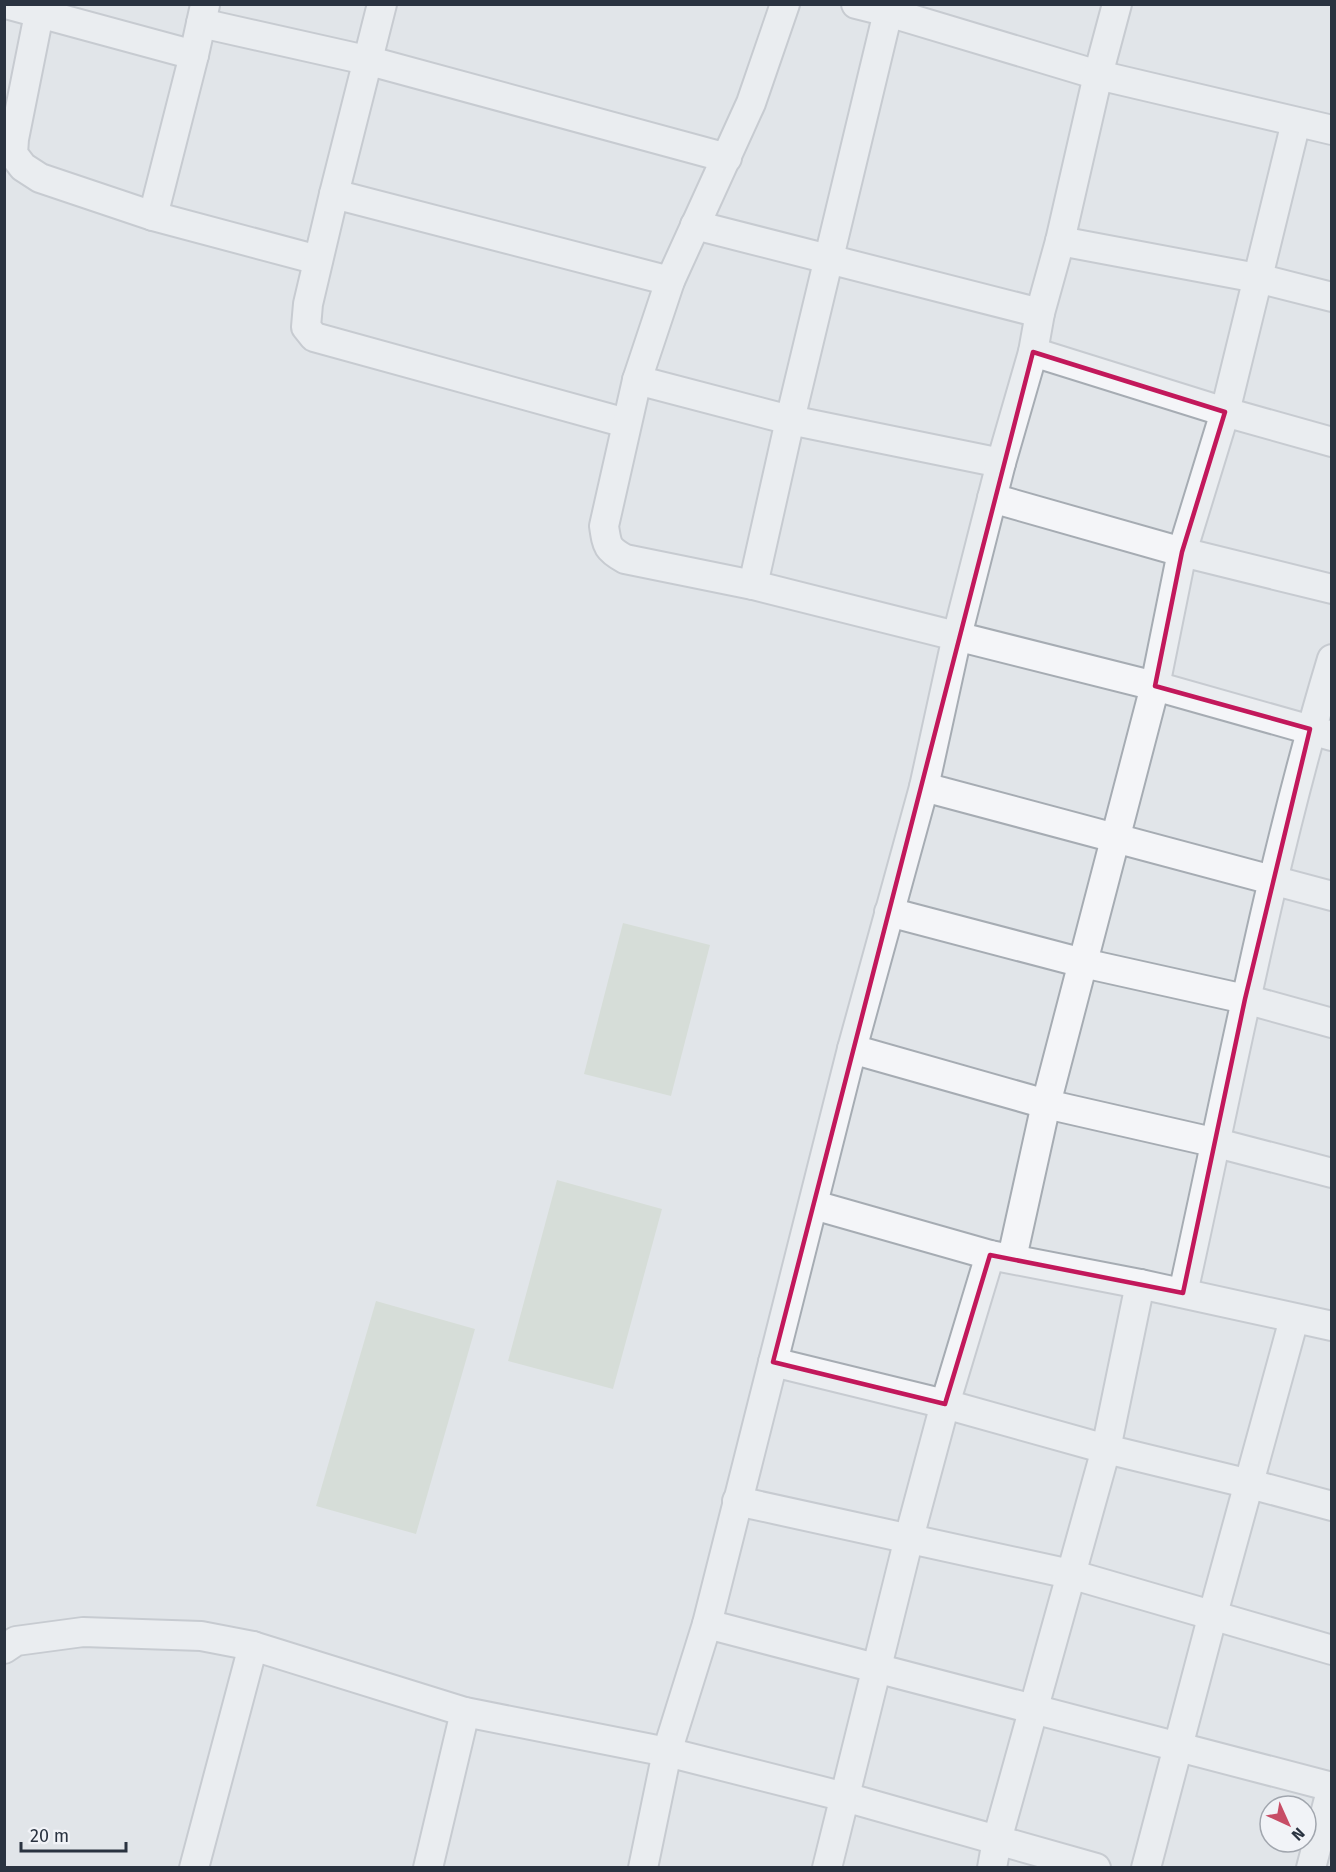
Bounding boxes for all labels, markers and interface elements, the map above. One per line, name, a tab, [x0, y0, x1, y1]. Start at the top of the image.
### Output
north arrow	[1258, 1794, 1318, 1854]
scale bar	[21, 1815, 126, 1853]
text: N	[1288, 1824, 1309, 1845]
text: 20 m	[30, 1825, 69, 1847]

